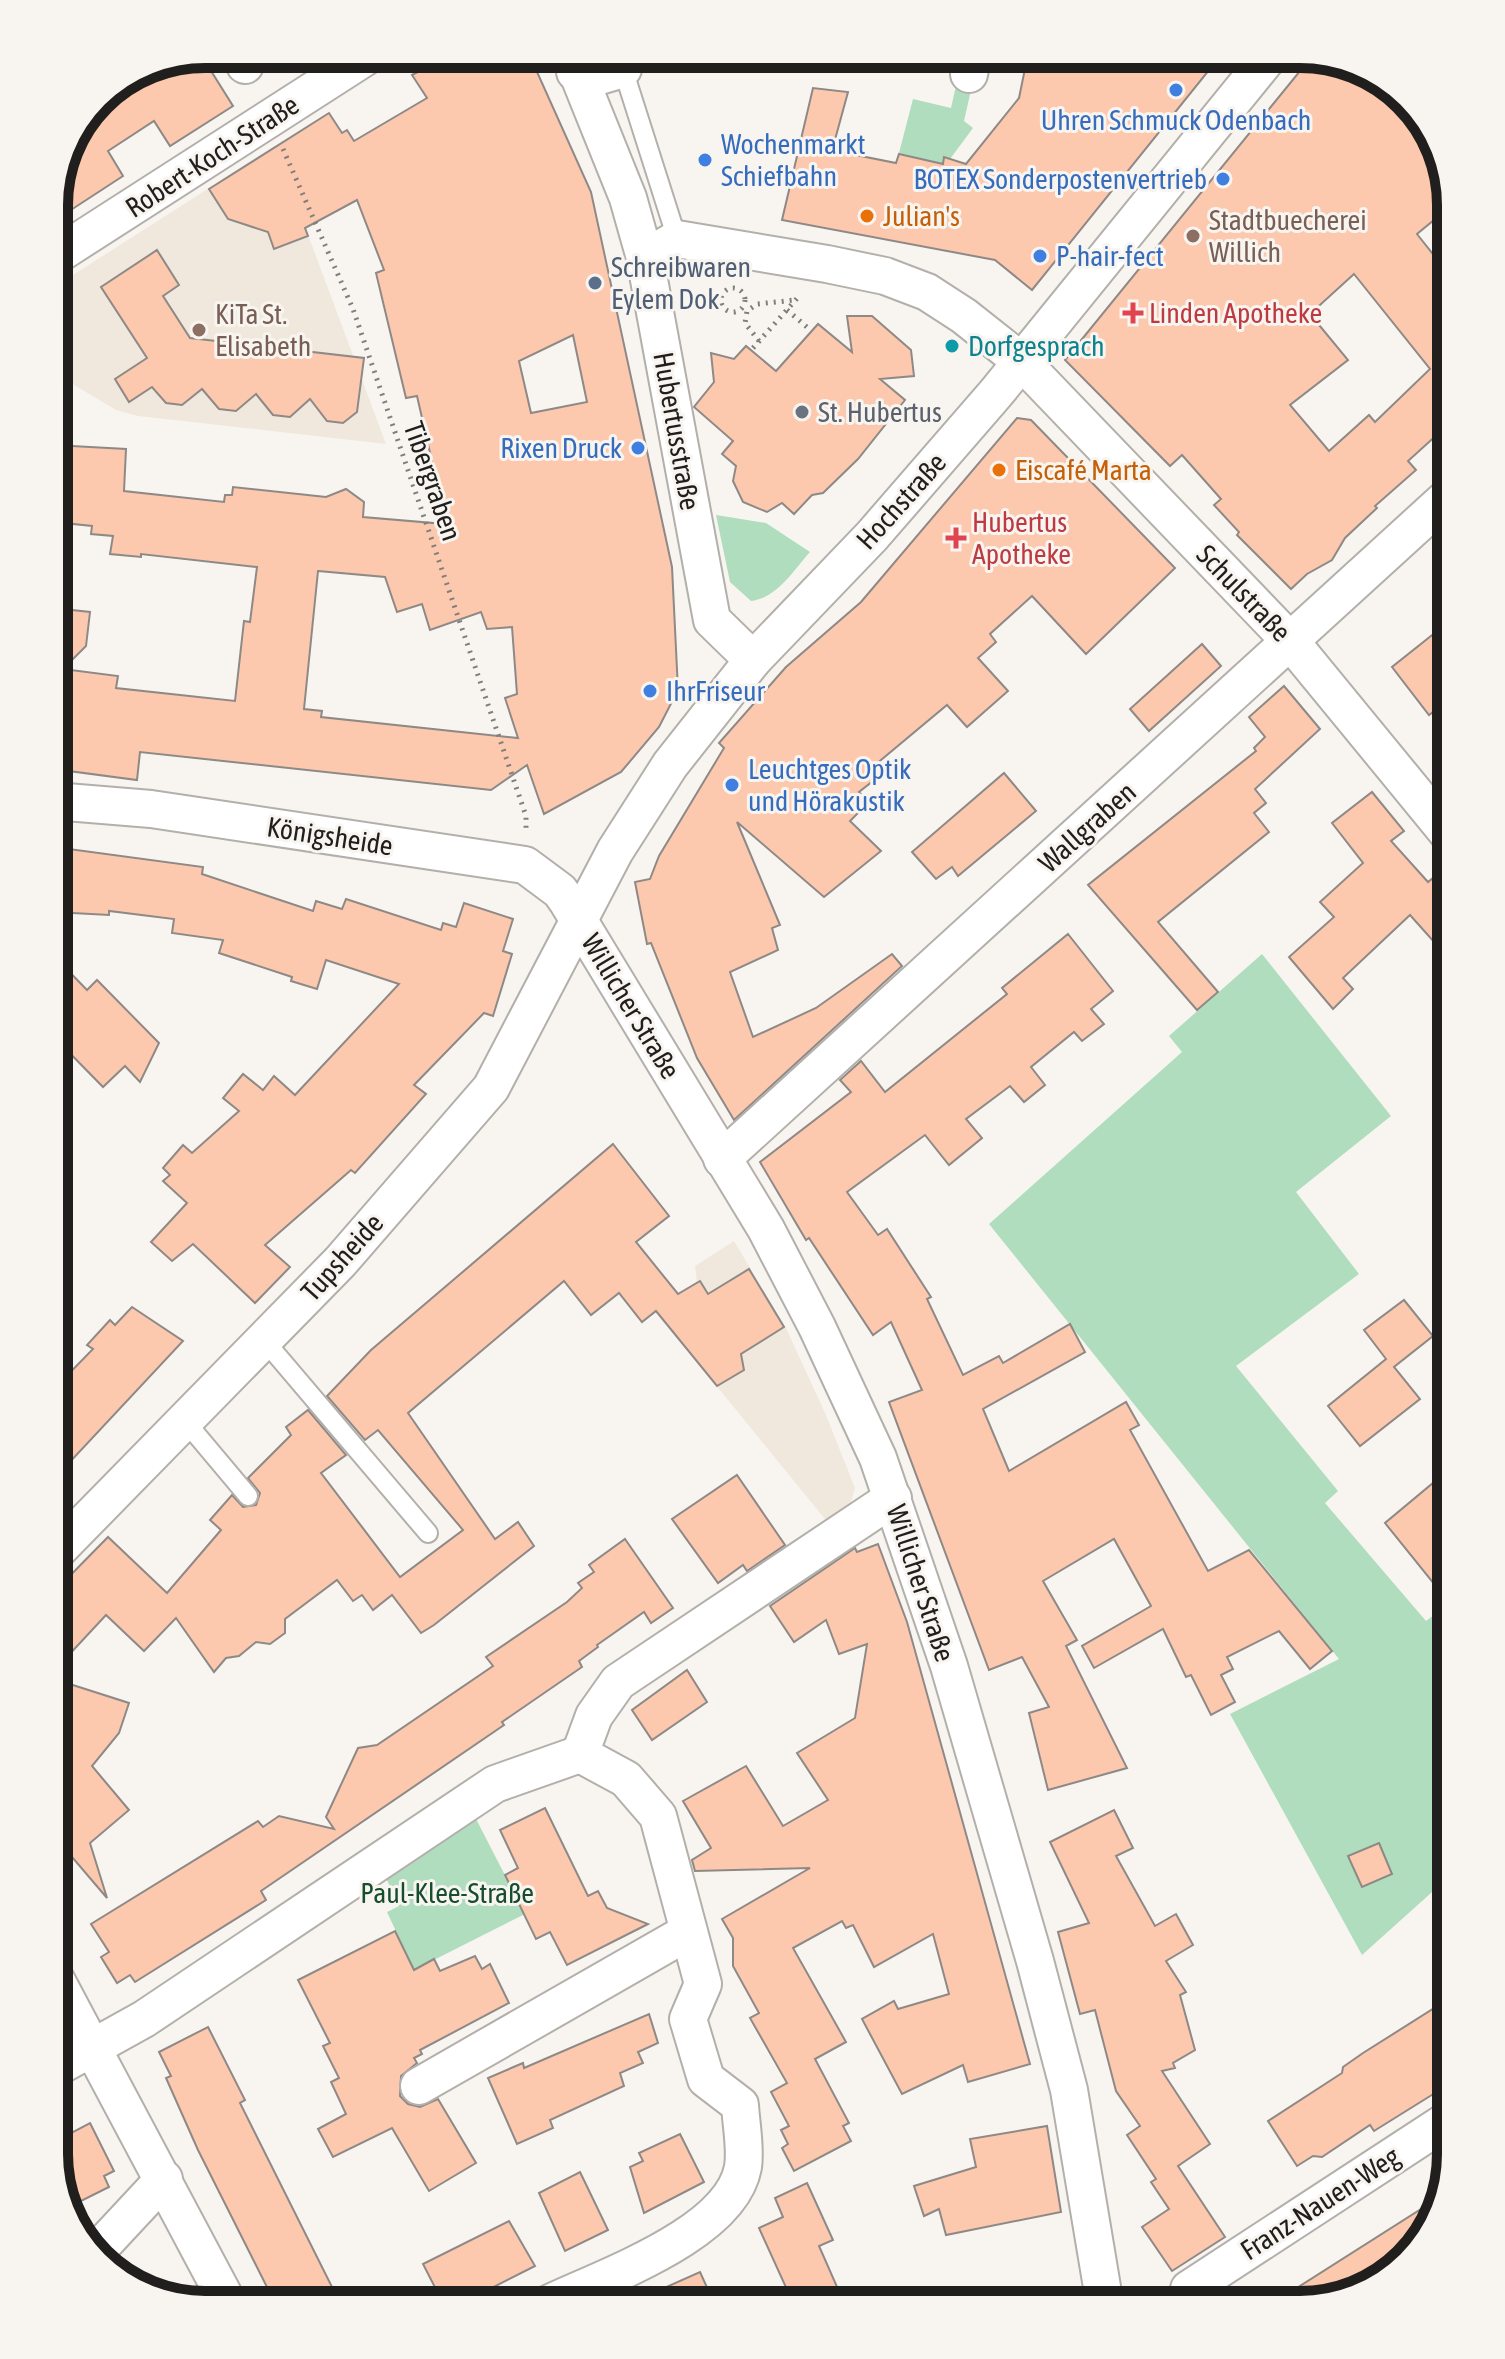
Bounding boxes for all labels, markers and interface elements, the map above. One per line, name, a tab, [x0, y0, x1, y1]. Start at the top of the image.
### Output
marker: Uhren Schmuck Odenbach	[1167, 81, 1185, 99]
street label: Robert-Koch-Straße	[119, 88, 305, 224]
place label: Uhren Schmuck Odenbach	[1041, 104, 1311, 136]
place label: Wochenmarkt Schiefbahn	[721, 128, 866, 192]
marker: Wochenmarkt Schiefbahn	[696, 151, 714, 169]
place label: BOTEX Sonderpostenvertrieb	[913, 163, 1207, 195]
marker: BOTEX Sonderpostenvertrieb	[1214, 170, 1232, 188]
place label: Julian's	[883, 200, 960, 232]
place label: Stadtbuecherei Willich	[1209, 204, 1367, 268]
marker: Julian's	[858, 207, 876, 225]
marker: Stadtbuecherei Willich	[1184, 227, 1202, 245]
place label: P-hair-fect	[1056, 240, 1164, 272]
marker: P-hair-fect	[1031, 247, 1049, 265]
place label: Schreibwaren Eylem Dok	[611, 251, 751, 315]
marker: Schreibwaren Eylem Dok	[586, 274, 604, 292]
place label: Linden Apotheke	[1149, 297, 1322, 329]
place label: KiTa St. Elisabeth	[215, 298, 311, 362]
marker: Linden Apotheke	[1124, 304, 1142, 322]
marker: KiTa St. Elisabeth	[190, 321, 208, 339]
place label: Dorfgesprach	[968, 330, 1105, 362]
marker: Dorfgesprach	[943, 337, 961, 355]
street label: Hubertusstraße	[647, 350, 707, 512]
place label: St. Hubertus	[818, 396, 942, 428]
marker: St. Hubertus	[793, 403, 811, 421]
street label: Tibergraben	[398, 417, 468, 545]
place label: Rixen Druck	[500, 432, 622, 464]
marker: Rixen Druck	[629, 439, 647, 457]
street label: Hochstraße	[850, 446, 952, 556]
place label: Eiscafé Marta	[1015, 454, 1152, 486]
marker: Eiscafé Marta	[990, 461, 1008, 479]
place label: Hubertus Apotheke	[972, 506, 1071, 570]
marker: Hubertus Apotheke	[947, 529, 965, 547]
street label: Schulstraße	[1190, 538, 1298, 648]
place label: IhrFriseur	[666, 675, 766, 707]
marker: IhrFriseur	[641, 682, 659, 700]
place label: Leuchtges Optik und Hörakustik	[748, 753, 911, 817]
street label: Wallgraben	[1032, 775, 1142, 879]
marker: Leuchtges Optik und Hörakustik	[723, 776, 741, 794]
street label: Königsheide	[265, 810, 395, 862]
street label: Willicher Straße	[575, 928, 687, 1084]
street label: Tupsheide	[295, 1207, 389, 1307]
street label: Willicher Straße	[881, 1500, 961, 1666]
park label: Paul-Klee-Straße	[360, 1877, 534, 1909]
street label: Franz-Nauen-Weg	[1235, 2140, 1405, 2266]

